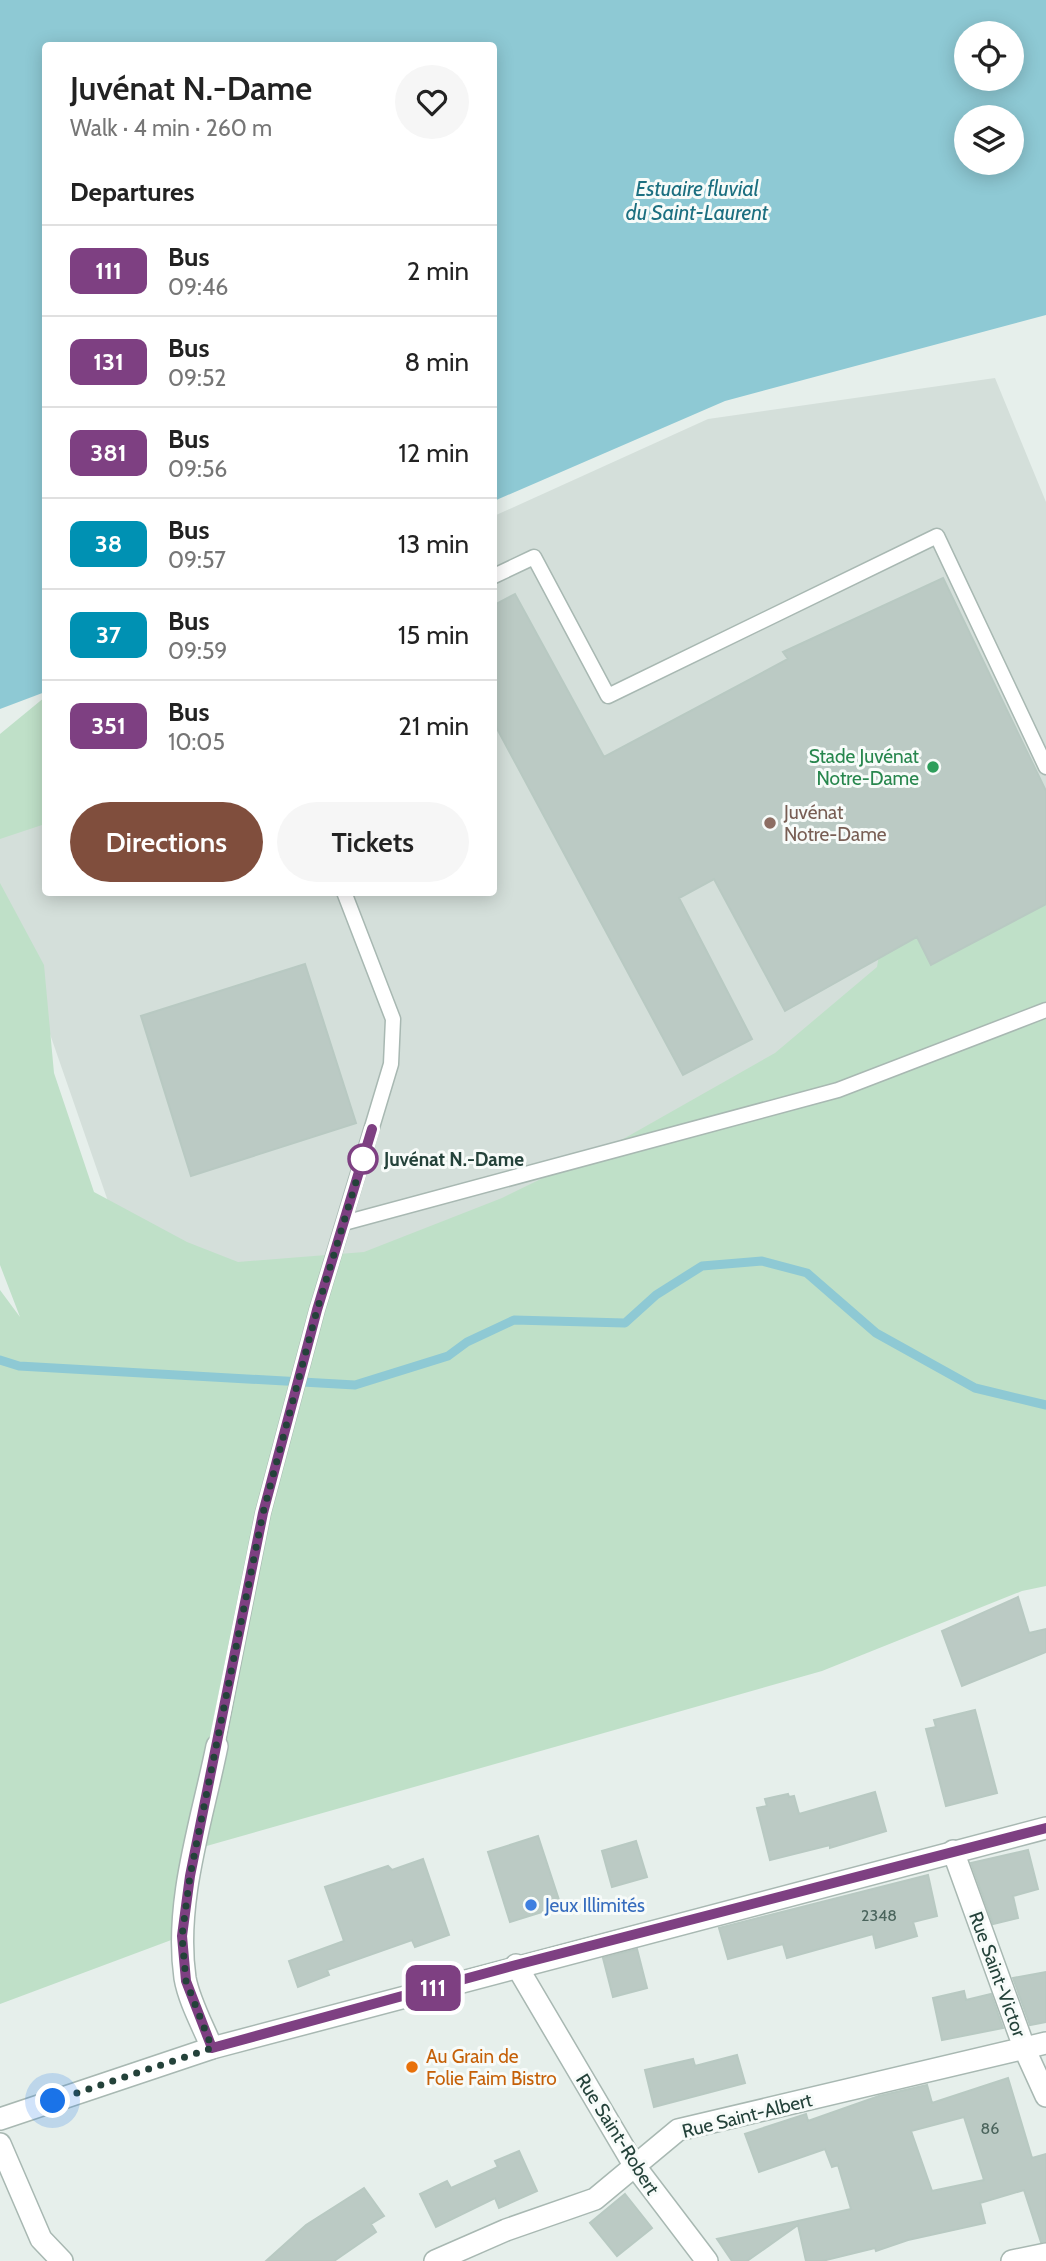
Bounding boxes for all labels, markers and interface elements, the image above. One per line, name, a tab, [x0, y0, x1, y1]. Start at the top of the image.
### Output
map controls	[954, 21, 1024, 175]
button: locate	[954, 21, 1024, 91]
button: heart	[395, 65, 469, 139]
text: Juvénat N.-Dame	[70, 68, 312, 108]
button: layers	[954, 105, 1024, 175]
text: Walk · 4 min · 260 m	[70, 114, 272, 142]
text: Departures	[70, 176, 194, 208]
water label: Estuaire fluvial du Saint-Laurent	[626, 176, 769, 225]
text: Bus	[168, 241, 209, 273]
text: 2 min	[407, 255, 469, 287]
text: 111	[95, 256, 122, 285]
text: 09:46	[168, 273, 228, 301]
text: Bus	[168, 332, 209, 364]
text: 8 min	[405, 346, 469, 378]
text: 131	[93, 347, 124, 376]
text: 09:52	[168, 364, 226, 392]
text: Bus	[168, 423, 209, 455]
text: 12 min	[398, 437, 469, 469]
text: 381	[90, 438, 127, 467]
text: 09:56	[168, 455, 227, 483]
text: Bus	[168, 514, 209, 546]
text: 13 min	[398, 528, 469, 560]
text: 38	[95, 529, 122, 558]
text: 09:57	[168, 546, 226, 574]
text: Bus	[168, 605, 209, 637]
text: 15 min	[398, 619, 469, 651]
text: 37	[96, 620, 121, 649]
text: 09:59	[168, 637, 227, 665]
text: Bus	[168, 696, 209, 728]
text: 21 min	[398, 710, 469, 742]
text: 351	[91, 711, 126, 740]
text: 10:05	[168, 728, 225, 756]
place label: Stade Juvénat Notre-Dame	[809, 745, 920, 790]
marker: Stade Juvénat Notre-Dame	[925, 759, 941, 775]
place label: Juvénat Notre-Dame	[783, 801, 887, 846]
button: Directions	[70, 802, 263, 882]
button: Tickets	[277, 802, 469, 882]
marker: Juvénat Notre-Dame	[762, 815, 778, 831]
marker: Juvénat N.-Dame	[348, 1144, 378, 1174]
place label: Juvénat N.-Dame	[383, 1148, 524, 1171]
place label: Jeux Illimités	[544, 1894, 645, 1917]
marker: Jeux Illimités	[523, 1897, 539, 1913]
house number: 2348	[861, 1906, 897, 1925]
street label: Rue Saint-Victor	[964, 1908, 1031, 2040]
line badge: 111	[393, 1965, 473, 2011]
text: 111	[420, 1973, 446, 2002]
place label: Au Grain de Folie Faim Bistro	[426, 2045, 557, 2090]
marker: Au Grain de Folie Faim Bistro	[404, 2059, 420, 2075]
street label: Rue Saint-Robert	[571, 2069, 664, 2200]
your location	[35, 2083, 70, 2118]
street label: Rue Saint-Albert	[680, 2088, 815, 2143]
house number: 86	[981, 2119, 999, 2138]

